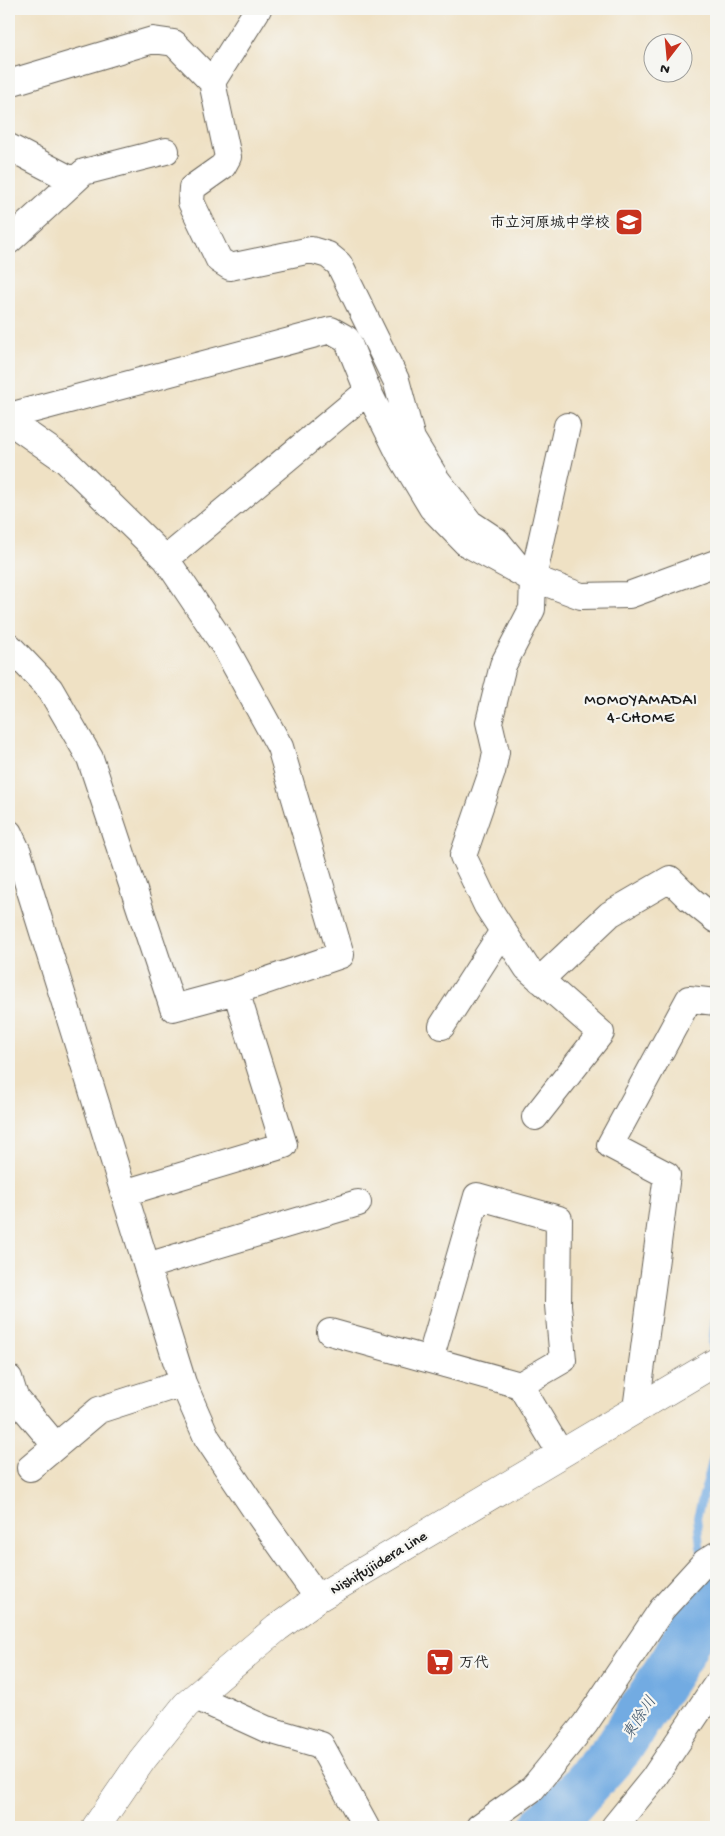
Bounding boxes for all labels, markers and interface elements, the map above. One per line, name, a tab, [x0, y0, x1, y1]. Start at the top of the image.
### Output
north arrow	[642, 32, 692, 82]
text: N	[658, 59, 672, 78]
school or university icon: 市立河原城中学校	[614, 207, 644, 237]
place label: 市立河原城中学校	[490, 214, 610, 233]
district label: MOMOYAMADAI 4-CHOME	[584, 692, 698, 729]
street label: Nishifujiidera Line	[327, 1528, 431, 1600]
supermarket icon: 万代	[425, 1647, 455, 1677]
place label: 万代	[459, 1654, 489, 1673]
water label: 東除川	[619, 1693, 662, 1744]

